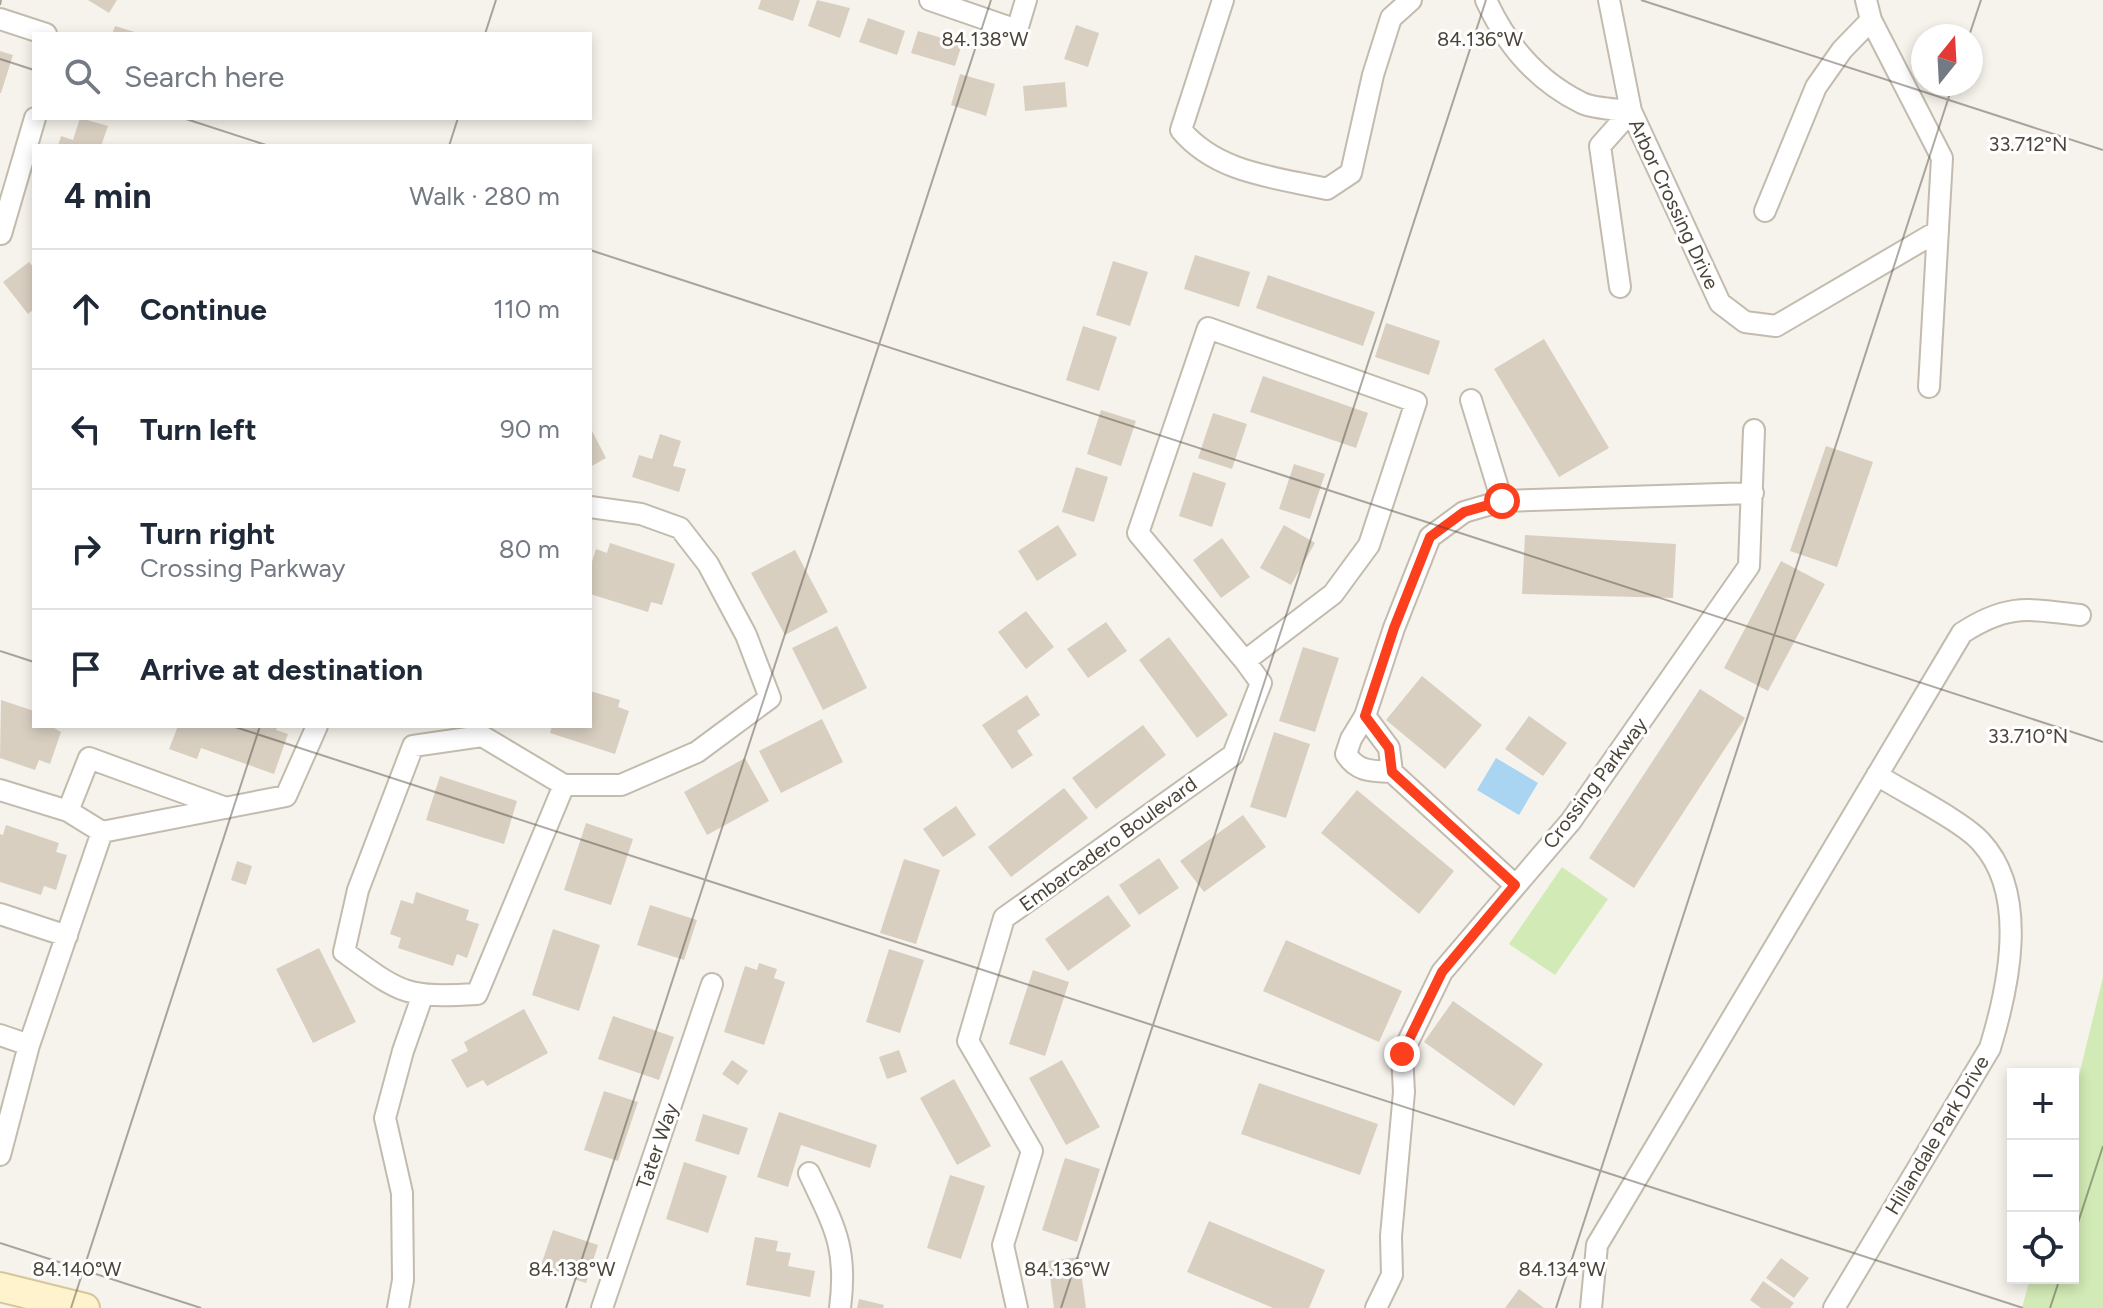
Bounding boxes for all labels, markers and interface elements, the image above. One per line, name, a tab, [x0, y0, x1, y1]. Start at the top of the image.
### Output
north arrow	[1911, 24, 1983, 96]
text: 84.138°W	[942, 27, 1028, 51]
text: 84.136°W	[1437, 27, 1523, 51]
search box	[32, 32, 592, 120]
icon: search	[60, 54, 104, 98]
text: Search here	[124, 58, 284, 95]
street label: Arbor Crossing Drive	[1624, 115, 1724, 293]
text: 33.712°N	[1989, 132, 2067, 156]
text: 4 min	[64, 176, 151, 217]
text: Walk · 280 m	[409, 180, 560, 212]
icon: ahead	[64, 287, 108, 331]
text: Continue	[140, 291, 267, 328]
text: 110 m	[493, 293, 560, 325]
icon: left	[64, 407, 108, 451]
text: Turn left	[140, 411, 257, 448]
text: 90 m	[500, 413, 560, 445]
route start	[1484, 483, 1520, 519]
text: Turn right	[140, 515, 275, 552]
icon: right	[64, 527, 108, 571]
text: 80 m	[499, 533, 560, 565]
text: Crossing Parkway	[140, 552, 345, 584]
icon: arrive	[64, 647, 108, 691]
text: Arrive at destination	[140, 651, 423, 688]
street label: Crossing Parkway	[1538, 712, 1652, 853]
text: 33.710°N	[1988, 724, 2068, 748]
street label: Embarcadero Boulevard	[1015, 772, 1201, 916]
route end	[1384, 1036, 1420, 1072]
street label: Hillandale Park Drive	[1880, 1051, 1994, 1219]
map controls	[2007, 1068, 2079, 1284]
button: +	[2007, 1068, 2079, 1140]
street label: Tater Way	[631, 1100, 683, 1192]
button: −	[2007, 1140, 2079, 1212]
button: locate	[2007, 1212, 2079, 1284]
text: 84.140°W	[33, 1257, 121, 1281]
text: 84.138°W	[529, 1257, 615, 1281]
text: 84.136°W	[1024, 1257, 1110, 1281]
text: 84.134°W	[1519, 1257, 1606, 1281]

